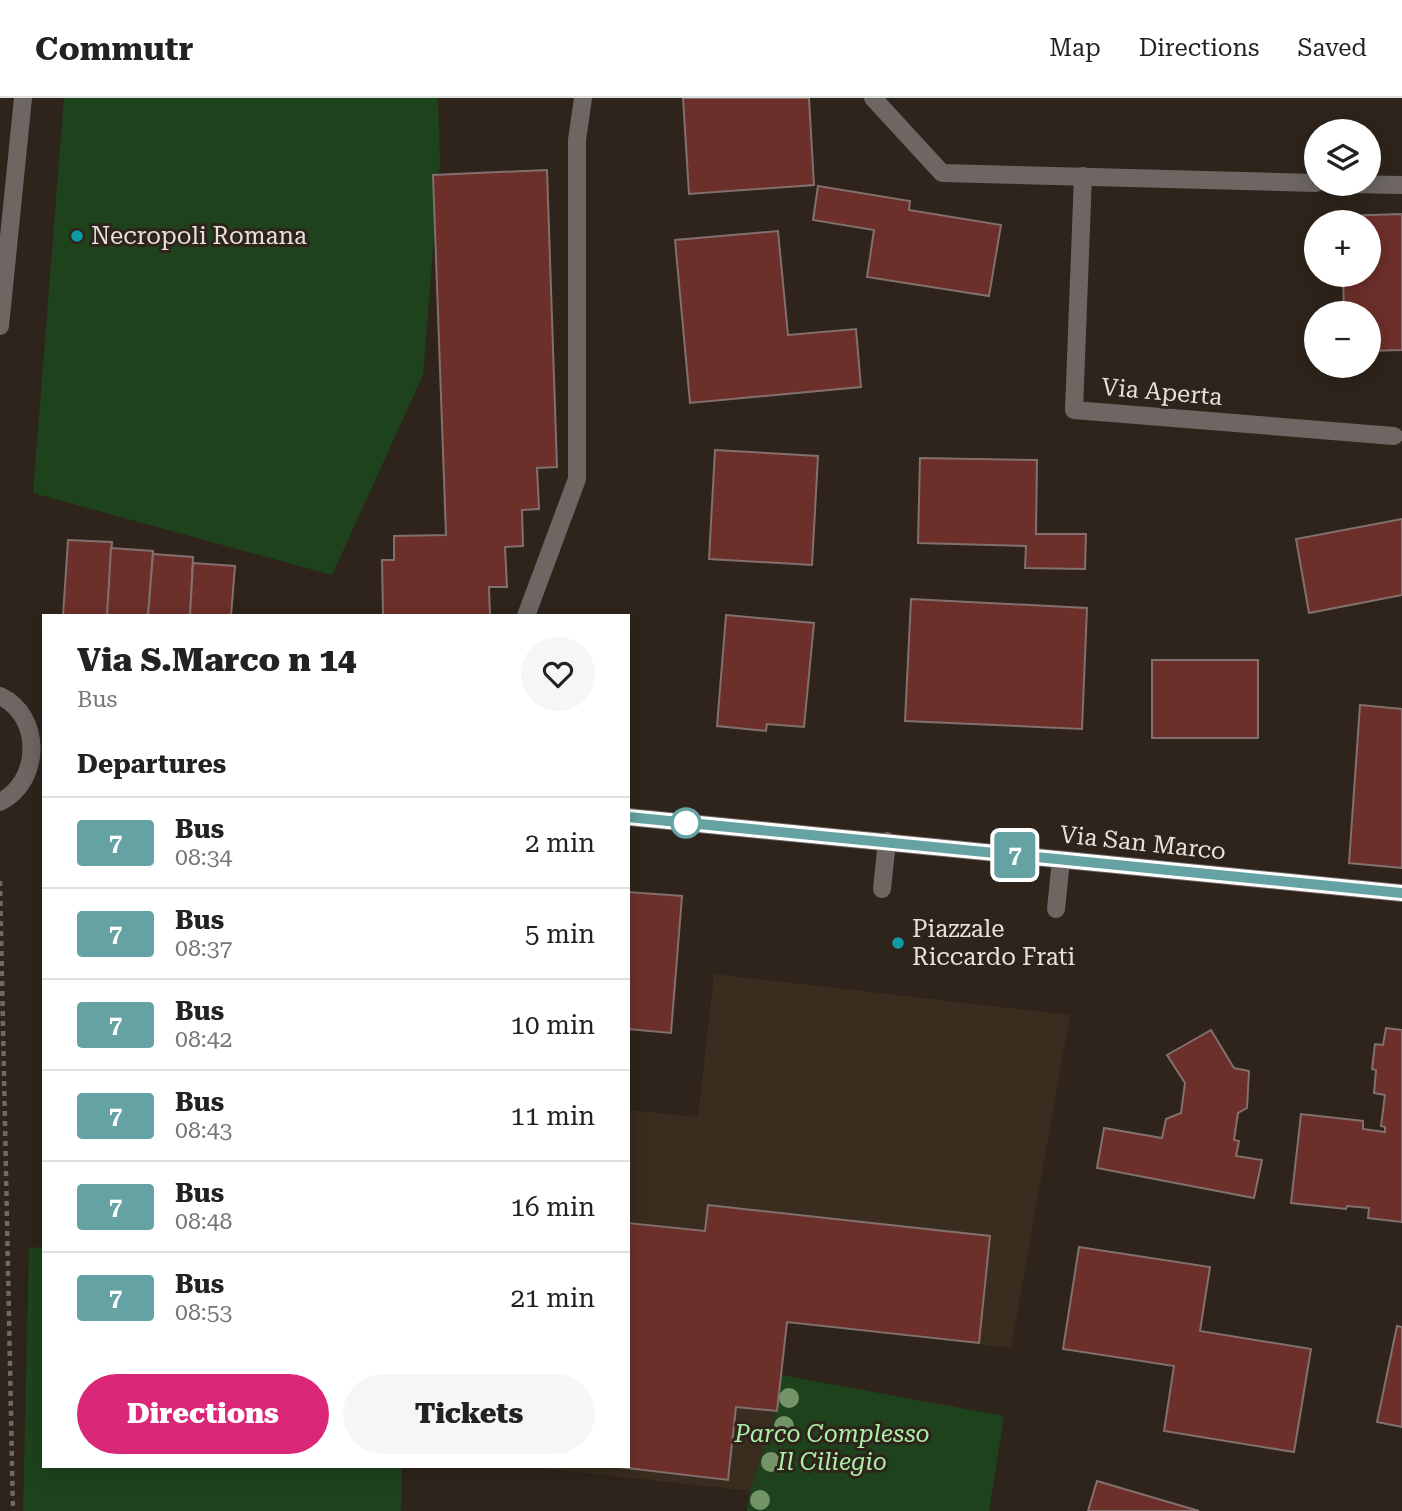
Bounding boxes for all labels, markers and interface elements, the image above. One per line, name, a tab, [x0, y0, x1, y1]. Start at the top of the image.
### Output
text: Commutr	[35, 29, 193, 68]
text: Map	[1049, 34, 1101, 62]
text: Directions	[1139, 34, 1259, 62]
text: Saved	[1297, 34, 1367, 62]
map controls	[1304, 119, 1381, 378]
button: layers	[1304, 119, 1381, 196]
button: +	[1304, 210, 1381, 287]
place label: Necropoli Romana	[91, 222, 307, 250]
marker: Necropoli Romana	[69, 228, 85, 244]
button: −	[1304, 301, 1381, 378]
street label: Via Aperta	[1100, 373, 1224, 411]
button: heart	[521, 637, 595, 711]
text: Via S.Marco n 14	[77, 640, 356, 679]
text: Bus	[77, 686, 117, 713]
text: Departures	[77, 749, 226, 779]
unlabelled marker	[671, 808, 701, 838]
text: Bus	[175, 814, 224, 844]
street label: Via San Marco	[1059, 820, 1227, 866]
text: 2 min	[525, 828, 595, 858]
text: 7	[109, 829, 122, 857]
line badge: 7	[992, 832, 1038, 878]
text: 7	[1008, 841, 1022, 869]
text: 08:34	[175, 844, 232, 871]
text: Bus	[175, 905, 224, 935]
place label: Piazzale Riccardo Frati	[912, 915, 1075, 971]
text: 5 min	[525, 919, 595, 949]
text: 7	[109, 920, 122, 948]
text: 08:37	[175, 935, 232, 962]
marker: Piazzale Riccardo Frati	[890, 935, 906, 951]
text: Bus	[175, 996, 224, 1026]
text: 10 min	[511, 1010, 595, 1040]
text: 7	[109, 1011, 122, 1039]
text: 08:42	[175, 1026, 232, 1053]
text: Bus	[175, 1087, 224, 1117]
text: 11 min	[511, 1101, 595, 1131]
text: 7	[109, 1102, 122, 1130]
text: 08:43	[175, 1117, 232, 1144]
text: Bus	[175, 1178, 224, 1208]
text: 16 min	[511, 1192, 595, 1222]
text: 7	[109, 1193, 122, 1221]
text: 08:48	[175, 1208, 232, 1235]
text: Bus	[175, 1269, 224, 1299]
text: 21 min	[511, 1283, 595, 1313]
text: 7	[109, 1284, 122, 1312]
text: 08:53	[175, 1299, 232, 1326]
button: Directions	[77, 1374, 329, 1454]
button: Tickets	[343, 1374, 595, 1454]
park label: Parco Complesso Il Ciliegio	[734, 1420, 929, 1476]

